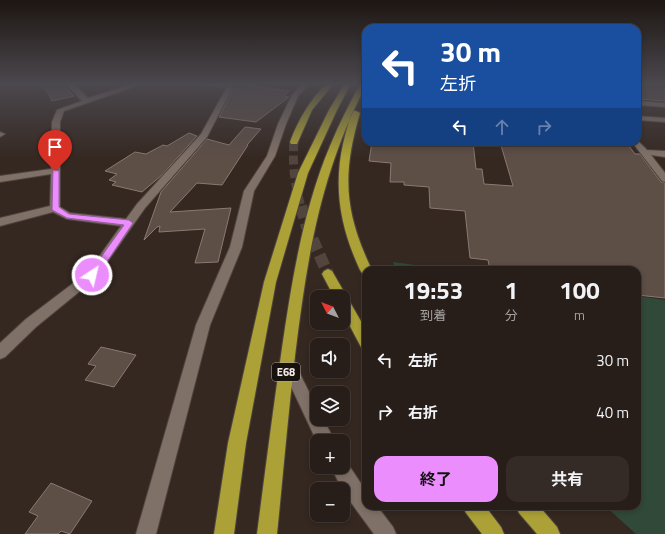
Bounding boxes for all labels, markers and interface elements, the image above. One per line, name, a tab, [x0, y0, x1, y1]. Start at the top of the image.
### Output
text: 30 m	[440, 30, 501, 73]
icon: left	[374, 40, 426, 92]
text: 左折	[440, 70, 476, 97]
icon: left	[449, 116, 471, 138]
icon: ahead	[491, 116, 513, 138]
icon: right	[533, 116, 555, 138]
pin	[38, 130, 72, 171]
icon: arrive	[44, 136, 66, 158]
position arrow	[71, 254, 113, 296]
text: 19:53	[403, 272, 463, 308]
text: 1	[505, 272, 518, 308]
text: 100	[559, 272, 600, 308]
north arrow	[310, 290, 350, 330]
map controls	[310, 290, 350, 522]
text: 到着	[420, 305, 446, 325]
text: 分	[505, 305, 518, 325]
text: m	[574, 305, 585, 325]
button: sound	[310, 338, 350, 378]
icon: left	[374, 349, 396, 371]
text: 左折	[408, 349, 438, 372]
text: 30 m	[596, 349, 629, 372]
road number: E68	[272, 363, 300, 381]
button: layers	[310, 386, 350, 426]
icon: right	[374, 401, 396, 423]
text: 右折	[408, 401, 438, 424]
text: 40 m	[596, 401, 629, 424]
button: +	[310, 434, 350, 474]
button: 終了	[374, 456, 498, 502]
button: 共有	[506, 456, 629, 502]
button: −	[310, 482, 350, 522]

